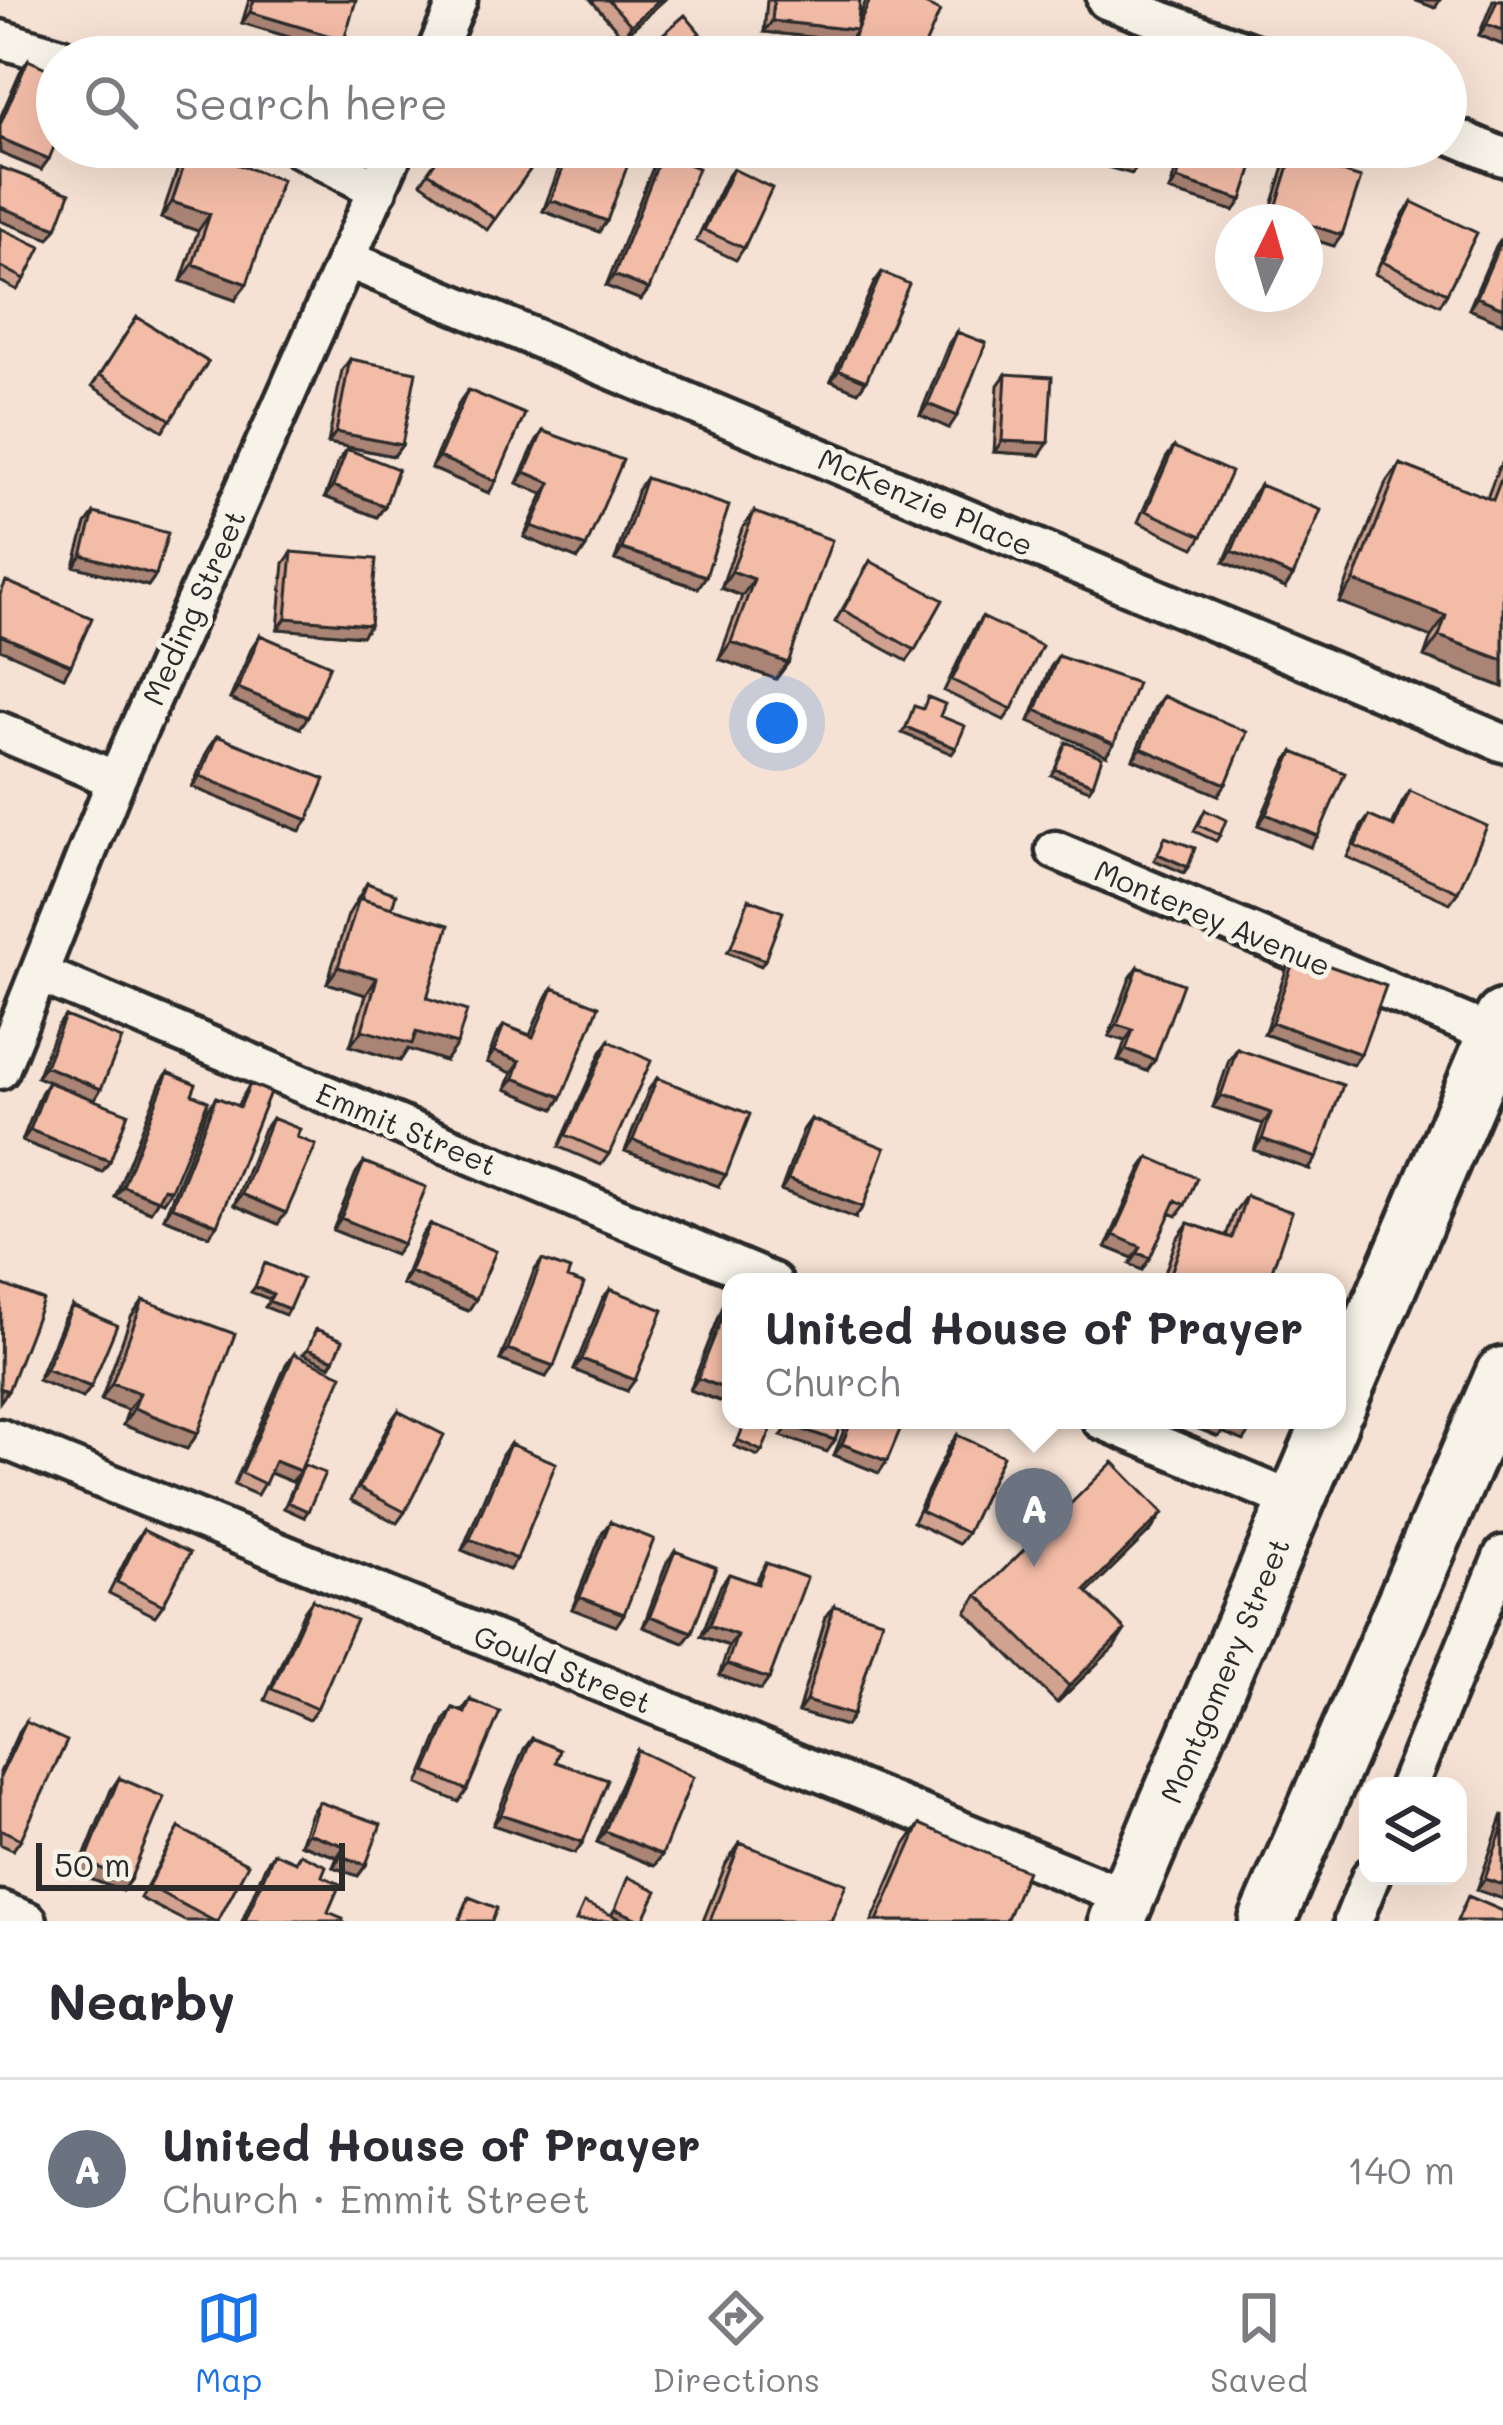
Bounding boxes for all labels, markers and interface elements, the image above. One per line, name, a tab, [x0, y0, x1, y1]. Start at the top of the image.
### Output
search box	[36, 36, 1467, 168]
icon: search	[78, 69, 144, 135]
text: Search here	[174, 73, 448, 131]
north arrow	[1215, 204, 1323, 312]
street label: McKenzie Place	[812, 438, 1040, 564]
street label: Meding Street	[132, 503, 254, 711]
your location	[747, 693, 807, 753]
street label: Monterey Avenue	[1089, 849, 1337, 985]
street label: Emmit Street	[311, 1072, 503, 1184]
popup	[722, 1273, 1346, 1429]
text: United House of Prayer	[765, 1297, 1303, 1355]
text: Church	[765, 1355, 900, 1406]
pin: A	[995, 1468, 1073, 1567]
street label: Montgomery Street	[1150, 1531, 1298, 1809]
street label: Gould Street	[468, 1614, 658, 1722]
map controls	[1359, 1777, 1467, 1885]
button: layers	[1359, 1777, 1467, 1885]
scale bar	[36, 1837, 345, 1890]
text: 50 m	[54, 1842, 130, 1885]
text: Nearby	[48, 1966, 235, 2033]
text: United House of Prayer	[162, 2114, 700, 2172]
text: A	[73, 2143, 101, 2194]
text: 140 m	[1347, 2143, 1455, 2194]
text: Church · Emmit Street	[162, 2172, 590, 2223]
tab: Map	[195, 2285, 262, 2400]
tab: Directions	[652, 2285, 820, 2400]
tab: Saved	[1210, 2285, 1308, 2400]

